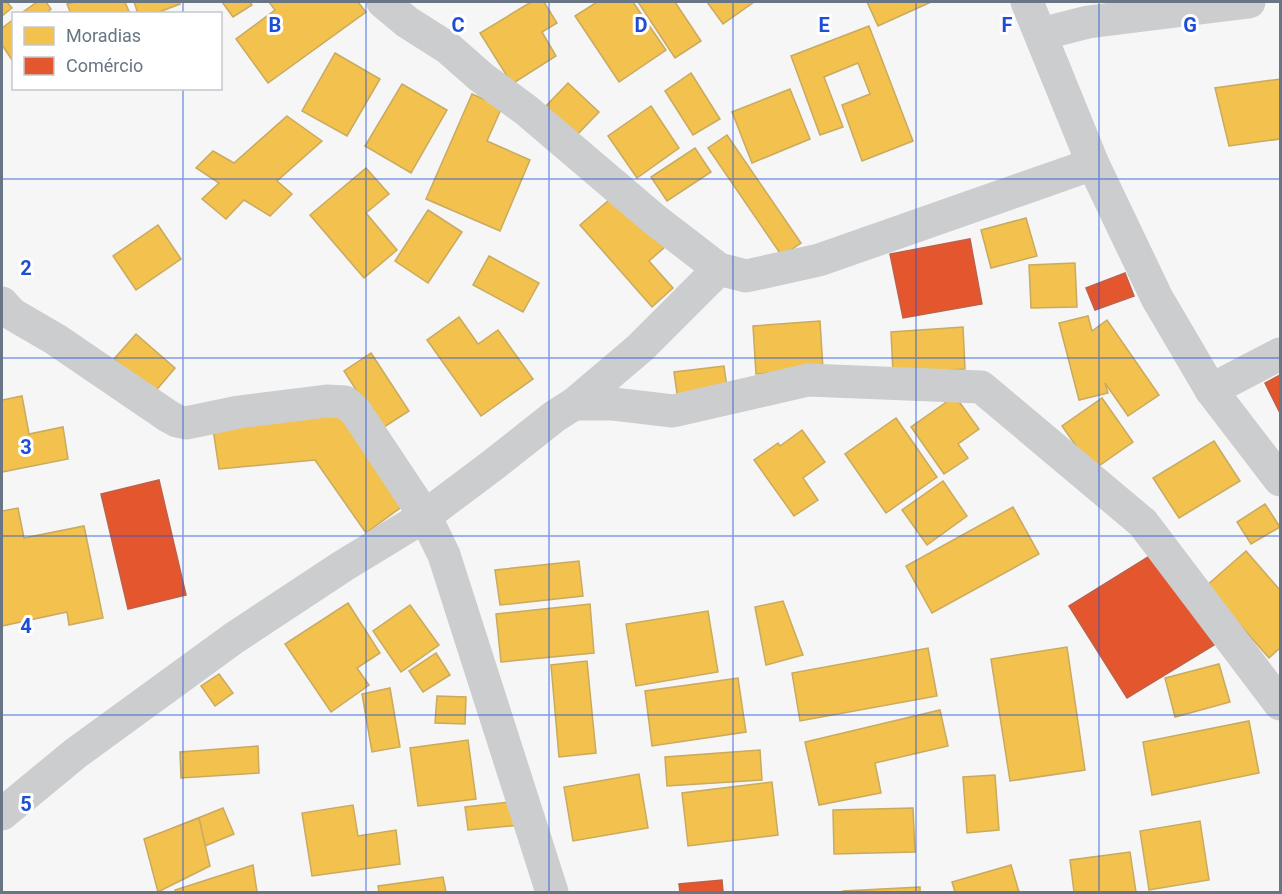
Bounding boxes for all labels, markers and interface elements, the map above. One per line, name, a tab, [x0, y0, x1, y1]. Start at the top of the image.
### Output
legend	[12, 12, 222, 90]
text: B	[269, 13, 281, 37]
text: C	[451, 13, 465, 37]
text: D	[635, 13, 648, 37]
text: E	[818, 13, 830, 37]
text: F	[1002, 13, 1013, 37]
text: G	[1183, 13, 1197, 37]
text: Moradias	[66, 25, 141, 46]
text: Comércio	[66, 55, 143, 76]
text: 2	[20, 256, 32, 280]
text: 3	[20, 435, 32, 459]
text: 4	[20, 614, 32, 638]
text: 5	[20, 792, 32, 816]

